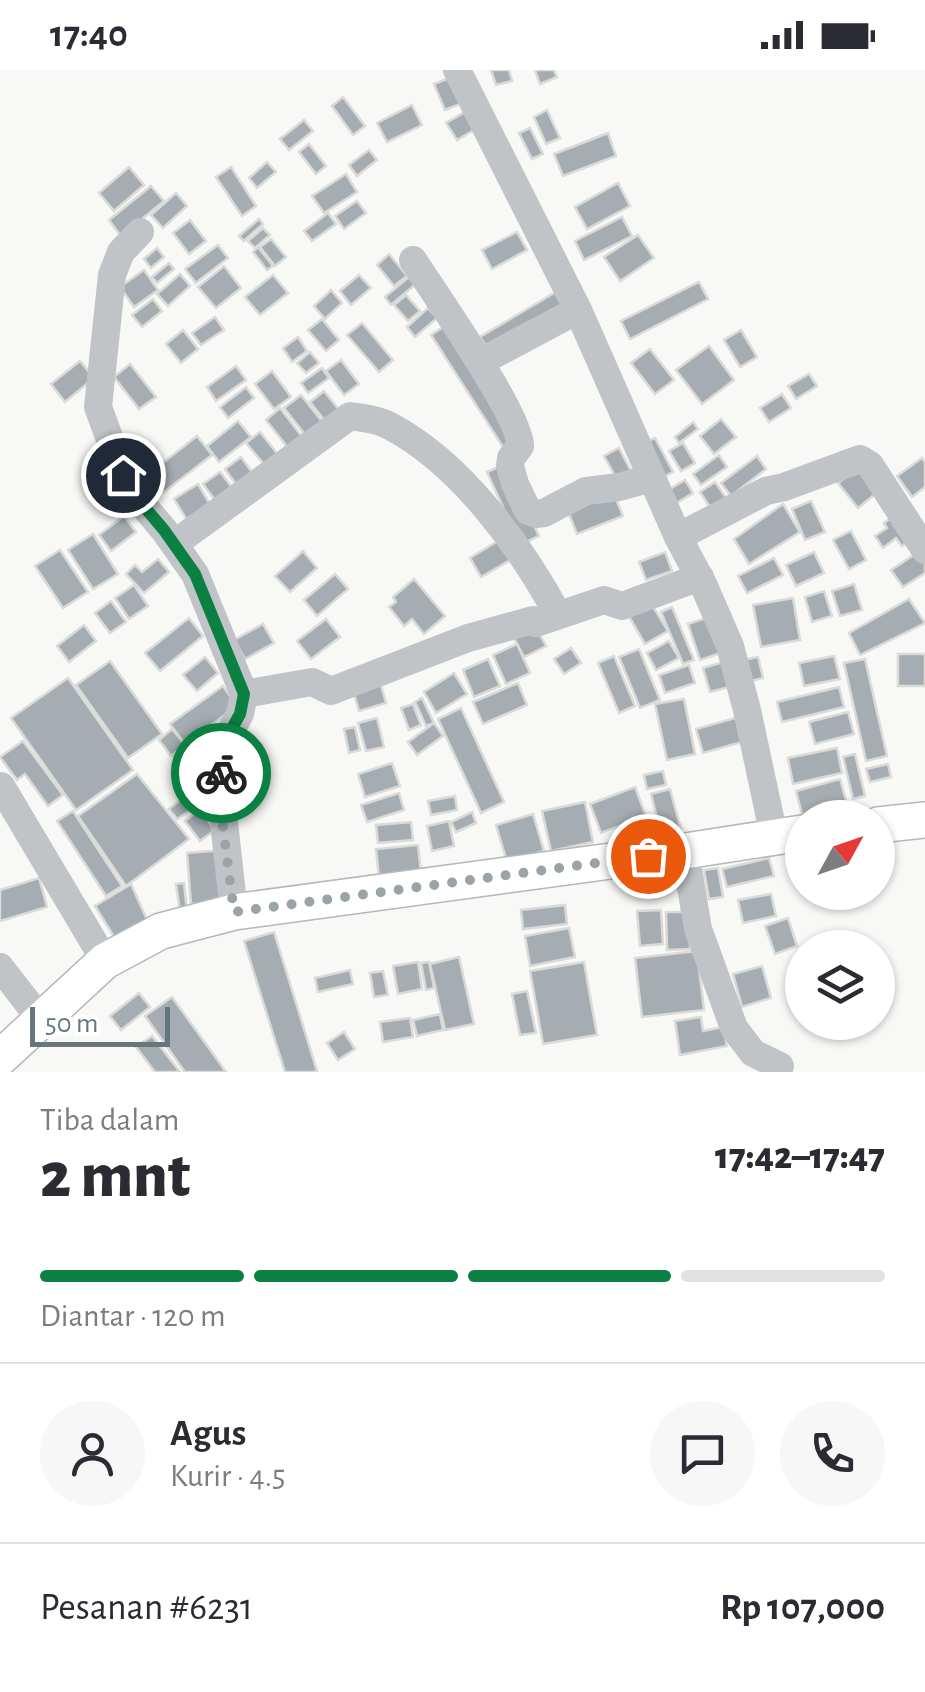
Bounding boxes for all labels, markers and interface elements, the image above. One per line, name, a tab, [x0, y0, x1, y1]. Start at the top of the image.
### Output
text: 17:40	[50, 16, 128, 54]
pin	[81, 433, 166, 518]
icon: home	[96, 448, 151, 503]
courier	[171, 723, 271, 823]
icon: bike	[194, 746, 249, 801]
north arrow	[785, 800, 895, 910]
map controls	[785, 800, 895, 1040]
pin	[606, 814, 691, 899]
icon: bag	[621, 829, 676, 884]
button: layers	[785, 930, 895, 1040]
scale bar	[30, 1002, 170, 1046]
text: 50 m	[45, 1010, 99, 1038]
text: Tiba dalam	[40, 1104, 179, 1136]
text: 17:42–17:47	[715, 1138, 885, 1176]
text: 2 mnt	[40, 1144, 190, 1209]
text: Diantar · 120 m	[40, 1300, 226, 1332]
button: person	[40, 1401, 145, 1506]
button: chat	[650, 1401, 755, 1506]
button: phone	[780, 1401, 885, 1506]
text: Agus	[170, 1415, 246, 1453]
text: Kurir · 4.5	[170, 1460, 285, 1492]
text: Pesanan #6231	[40, 1589, 253, 1627]
text: Rp 107,000	[720, 1589, 885, 1627]

